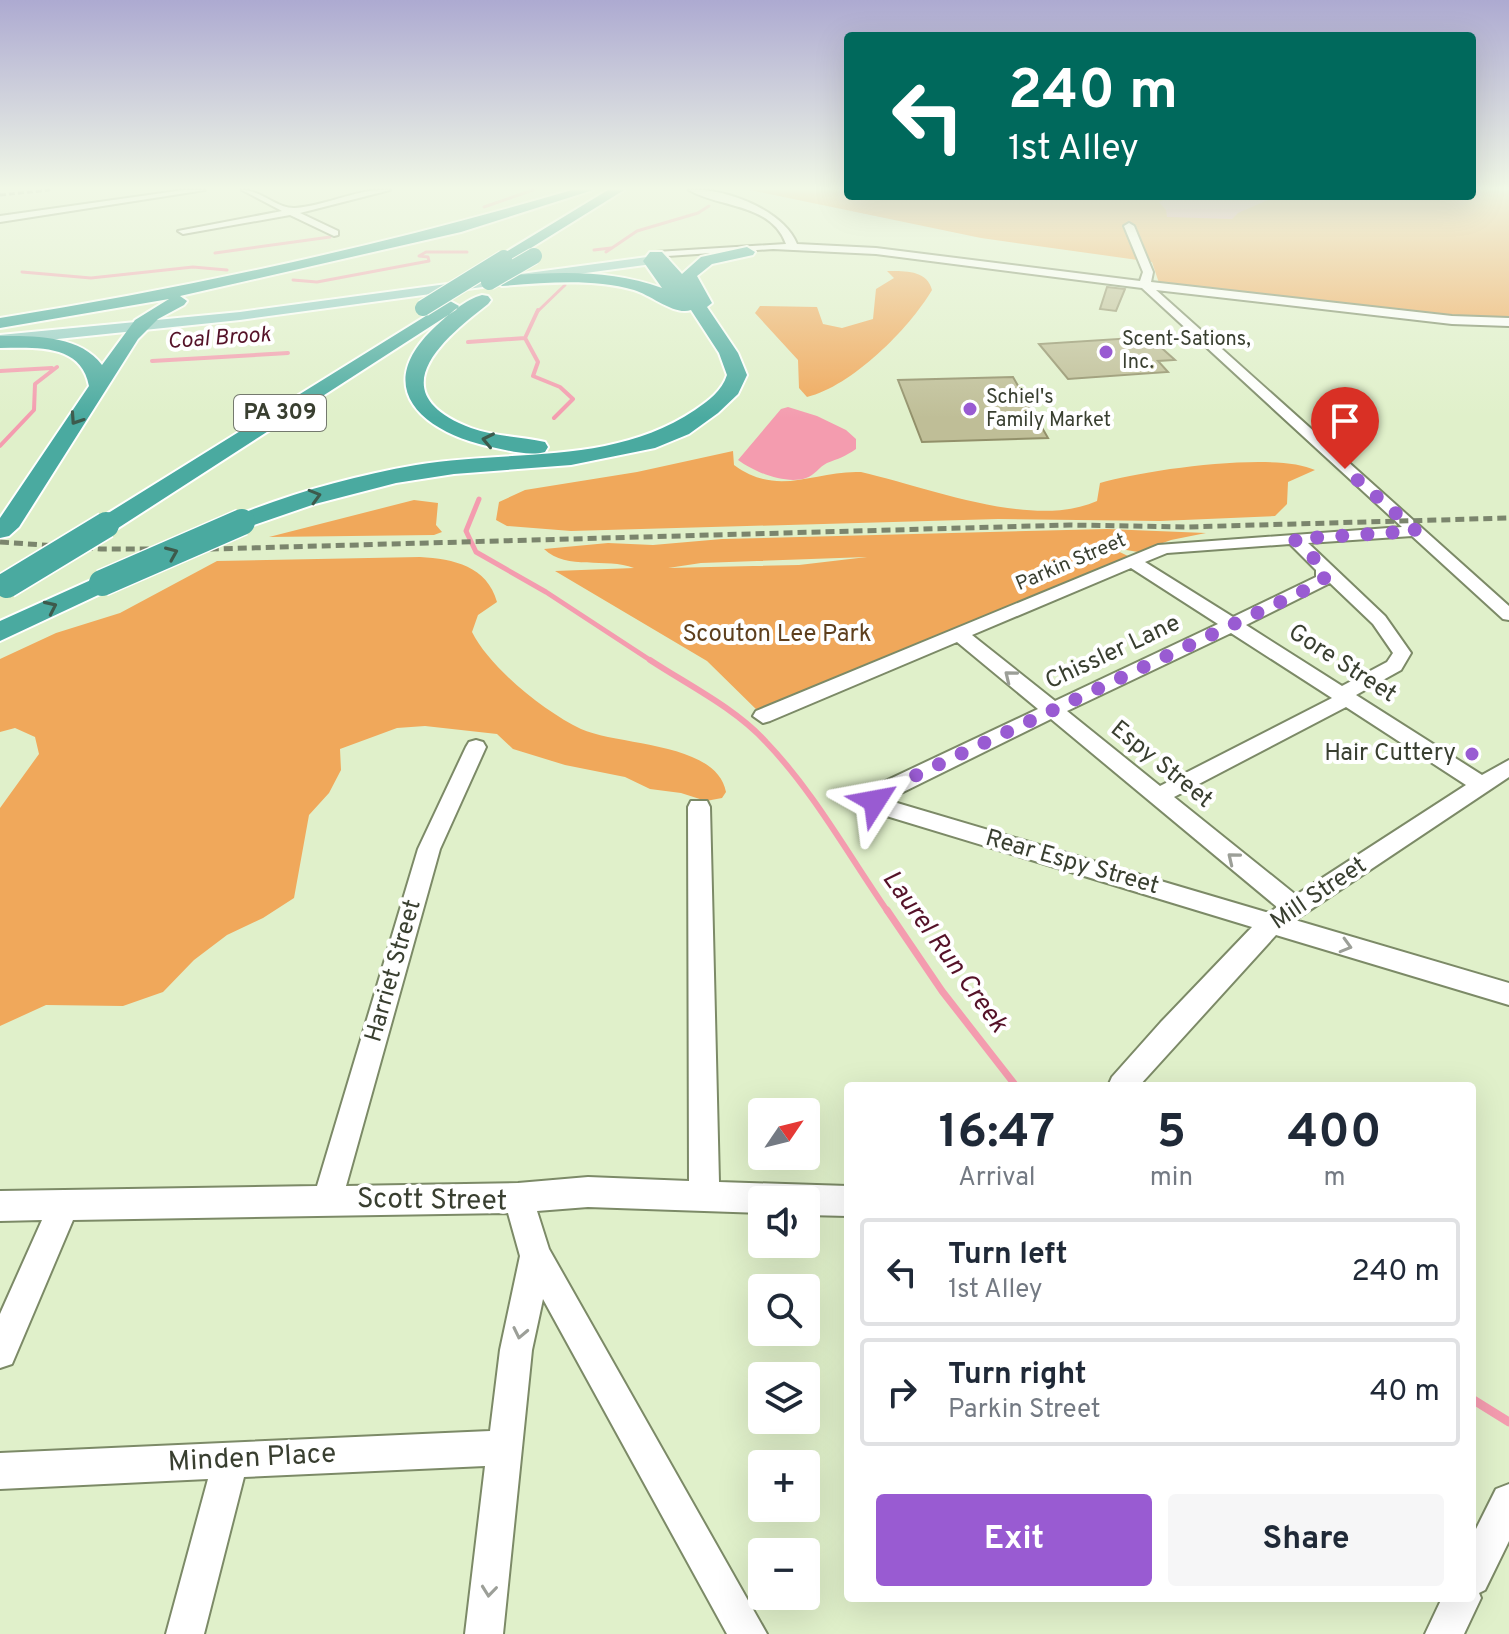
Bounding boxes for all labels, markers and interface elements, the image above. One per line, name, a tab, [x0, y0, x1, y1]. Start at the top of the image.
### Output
text: 240 m	[1008, 58, 1178, 128]
icon: left	[876, 64, 980, 168]
text: 1st Alley	[1008, 127, 1139, 173]
water label: Coal Brook	[167, 322, 272, 356]
place label: Scent-Sations, Inc.	[1122, 327, 1251, 376]
marker: Scent-Sations, Inc.	[1097, 343, 1115, 361]
place label: Schiel's Family Market	[986, 385, 1111, 434]
pin	[1311, 387, 1379, 469]
road number: PA 309	[234, 395, 326, 431]
icon: arrive	[1323, 399, 1367, 443]
marker: Schiel's Family Market	[961, 400, 979, 418]
one-way arrow	[71, 410, 86, 425]
one-way arrow	[481, 432, 495, 449]
one-way arrow	[308, 489, 322, 506]
street label: Parkin Street	[1012, 528, 1130, 598]
one-way arrow	[164, 546, 178, 562]
one-way arrow	[42, 601, 57, 617]
street label: Chissler Lane	[1041, 609, 1185, 697]
street label: Gore Street	[1282, 618, 1402, 710]
park label: Scouton Lee Park	[682, 620, 872, 650]
one-way arrow	[1004, 671, 1019, 685]
street label: Espy Street	[1104, 715, 1218, 815]
place label: Hair Cuttery	[1324, 739, 1456, 769]
marker: Hair Cuttery	[1463, 745, 1481, 763]
position arrow	[833, 759, 917, 843]
street label: Rear Espy Street	[982, 824, 1162, 902]
street label: Mill Street	[1265, 851, 1373, 937]
one-way arrow	[1228, 853, 1243, 868]
water label: Laurel Run Creek	[874, 864, 1015, 1040]
street label: Harriet Street	[359, 896, 429, 1046]
one-way arrow	[1338, 937, 1352, 953]
north arrow	[748, 1098, 820, 1170]
map controls	[748, 1098, 820, 1610]
text: 16:47	[938, 1104, 1055, 1164]
text: 5	[1157, 1104, 1186, 1164]
text: 400	[1287, 1104, 1382, 1164]
text: Arrival	[958, 1162, 1036, 1195]
text: min	[1150, 1162, 1193, 1195]
text: m	[1323, 1162, 1346, 1195]
street label: Scott Street	[357, 1182, 507, 1220]
button: sound	[748, 1186, 820, 1258]
text: Turn left	[948, 1237, 1068, 1274]
icon: left	[880, 1250, 924, 1294]
text: 240 m	[1352, 1254, 1440, 1291]
button: search	[748, 1274, 820, 1346]
text: 1st Alley	[948, 1274, 1043, 1307]
one-way arrow	[512, 1325, 529, 1339]
text: Turn right	[948, 1357, 1086, 1394]
button: layers	[748, 1362, 820, 1434]
icon: right	[880, 1370, 924, 1414]
text: 40 m	[1370, 1374, 1440, 1411]
text: Parkin Street	[948, 1394, 1101, 1427]
street label: Minden Place	[167, 1437, 337, 1481]
button: +	[748, 1450, 820, 1522]
button: Exit	[876, 1494, 1152, 1586]
button: Share	[1168, 1494, 1444, 1586]
button: −	[748, 1538, 820, 1610]
one-way arrow	[481, 1585, 498, 1598]

